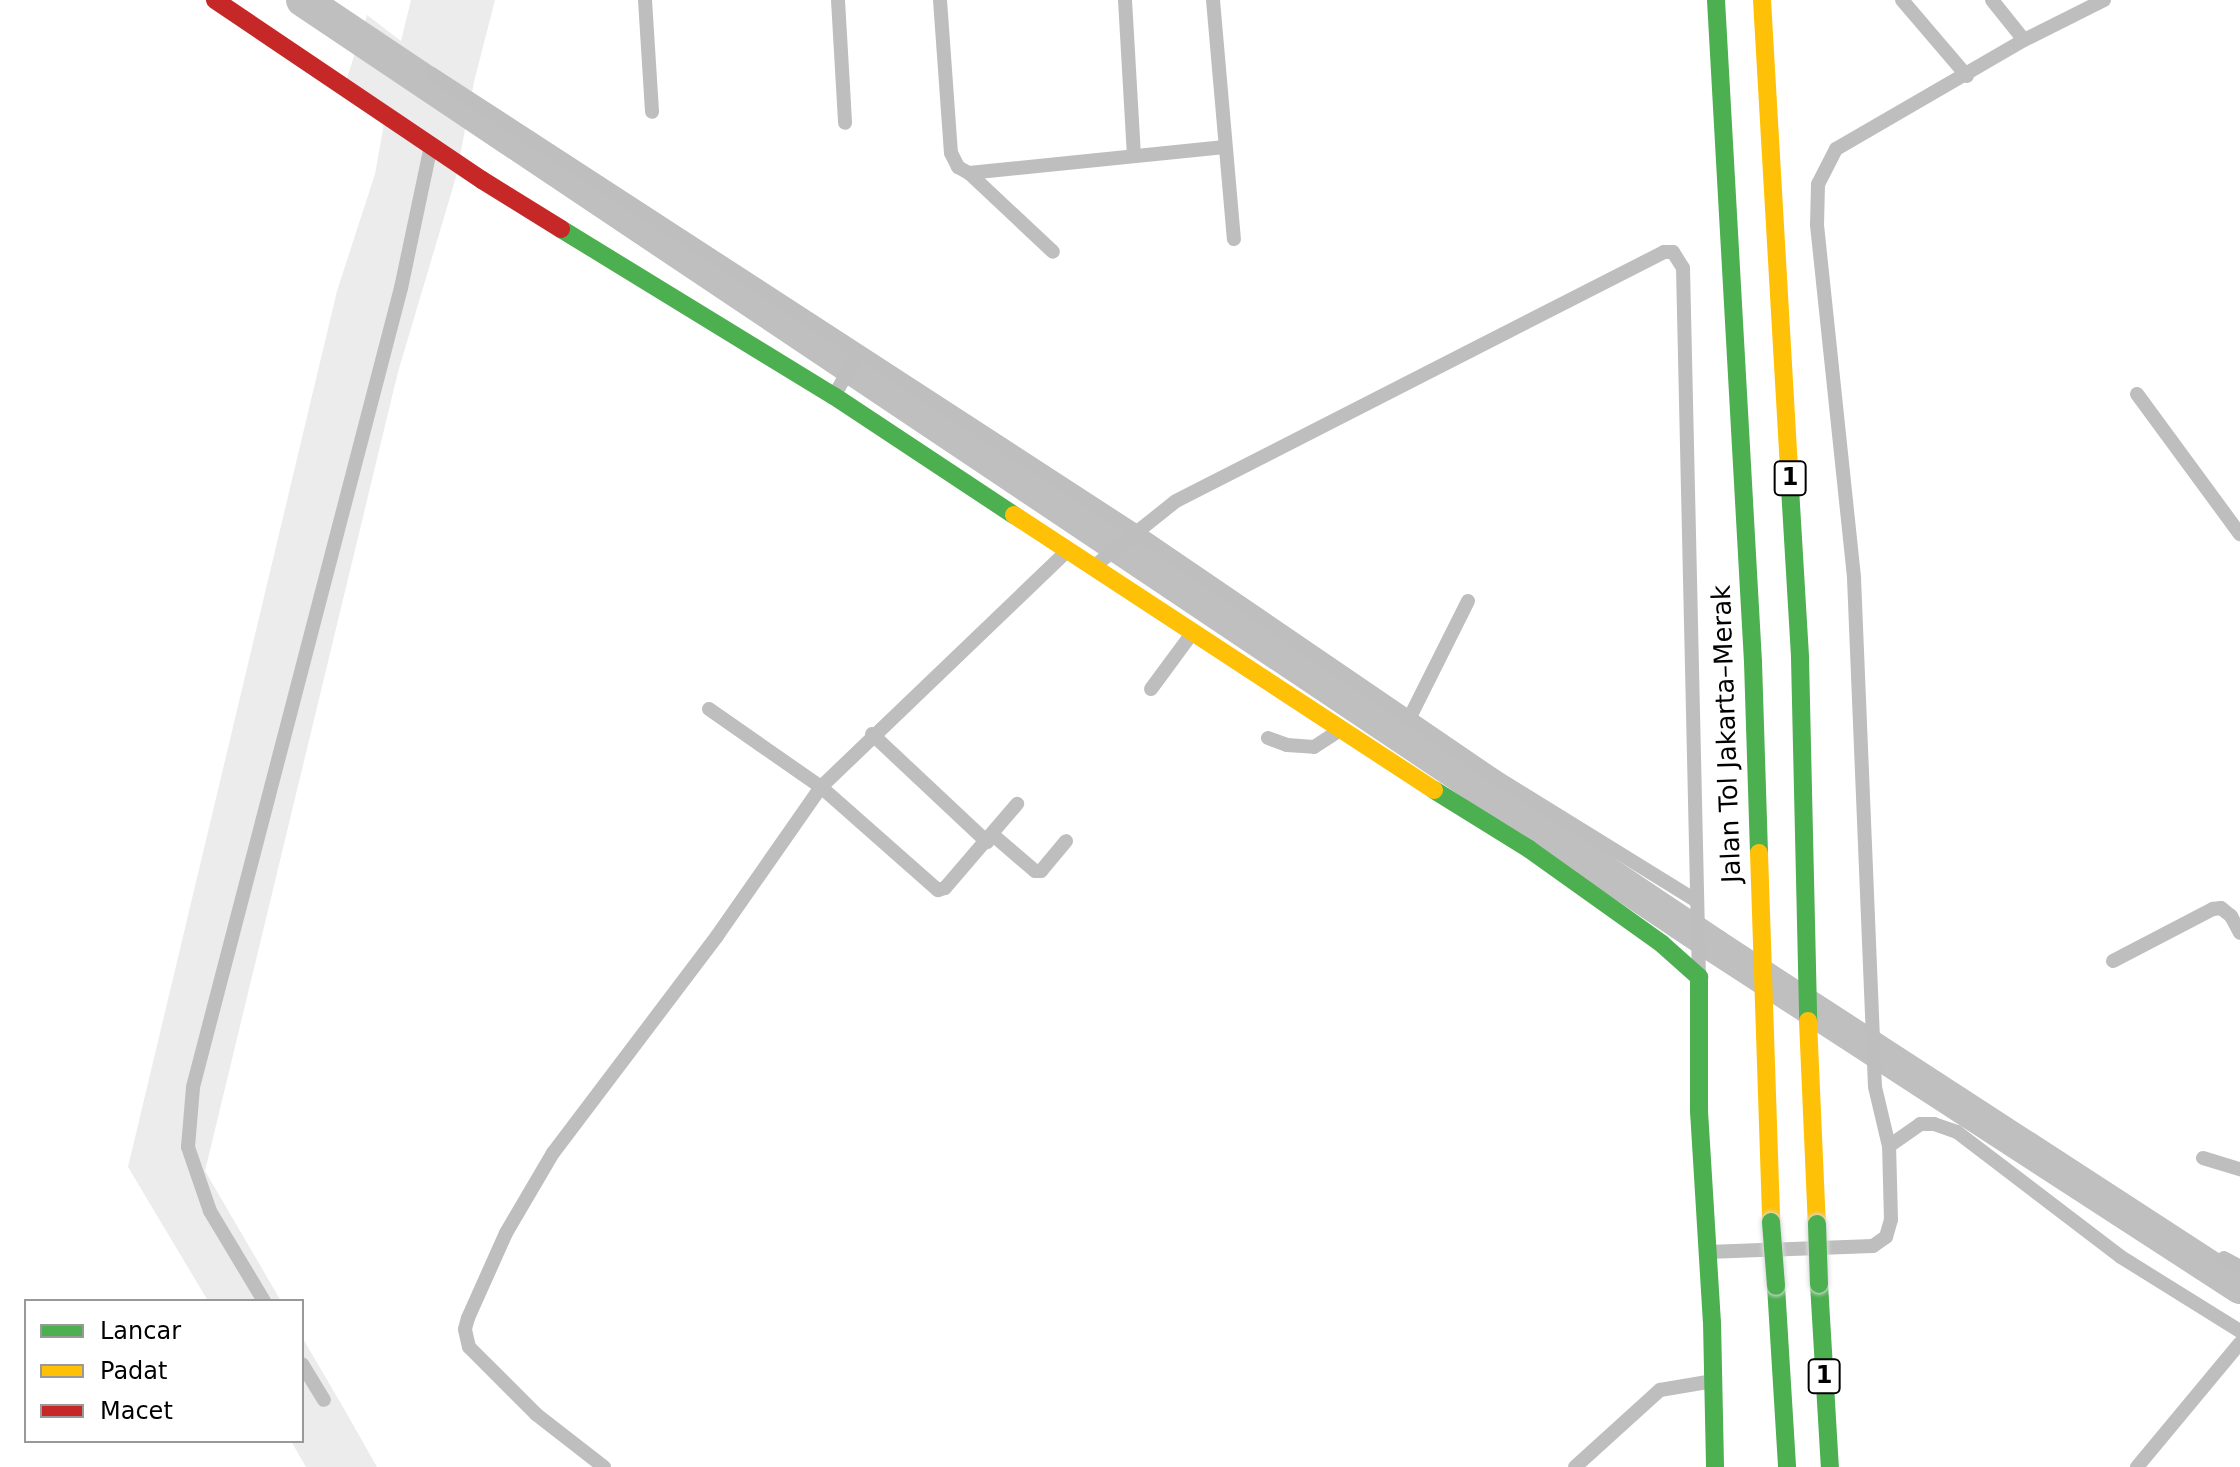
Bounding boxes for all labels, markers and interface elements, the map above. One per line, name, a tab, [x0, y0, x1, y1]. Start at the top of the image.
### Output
road number: 1	[1772, 458, 1808, 498]
street label: Jalan Tol Jakarta–Merak	[1706, 584, 1748, 884]
legend	[24, 1299, 304, 1443]
text: Lancar	[100, 1317, 181, 1345]
road number: 1	[1806, 1356, 1842, 1396]
text: Padat	[100, 1357, 167, 1385]
text: Macet	[100, 1397, 173, 1425]

